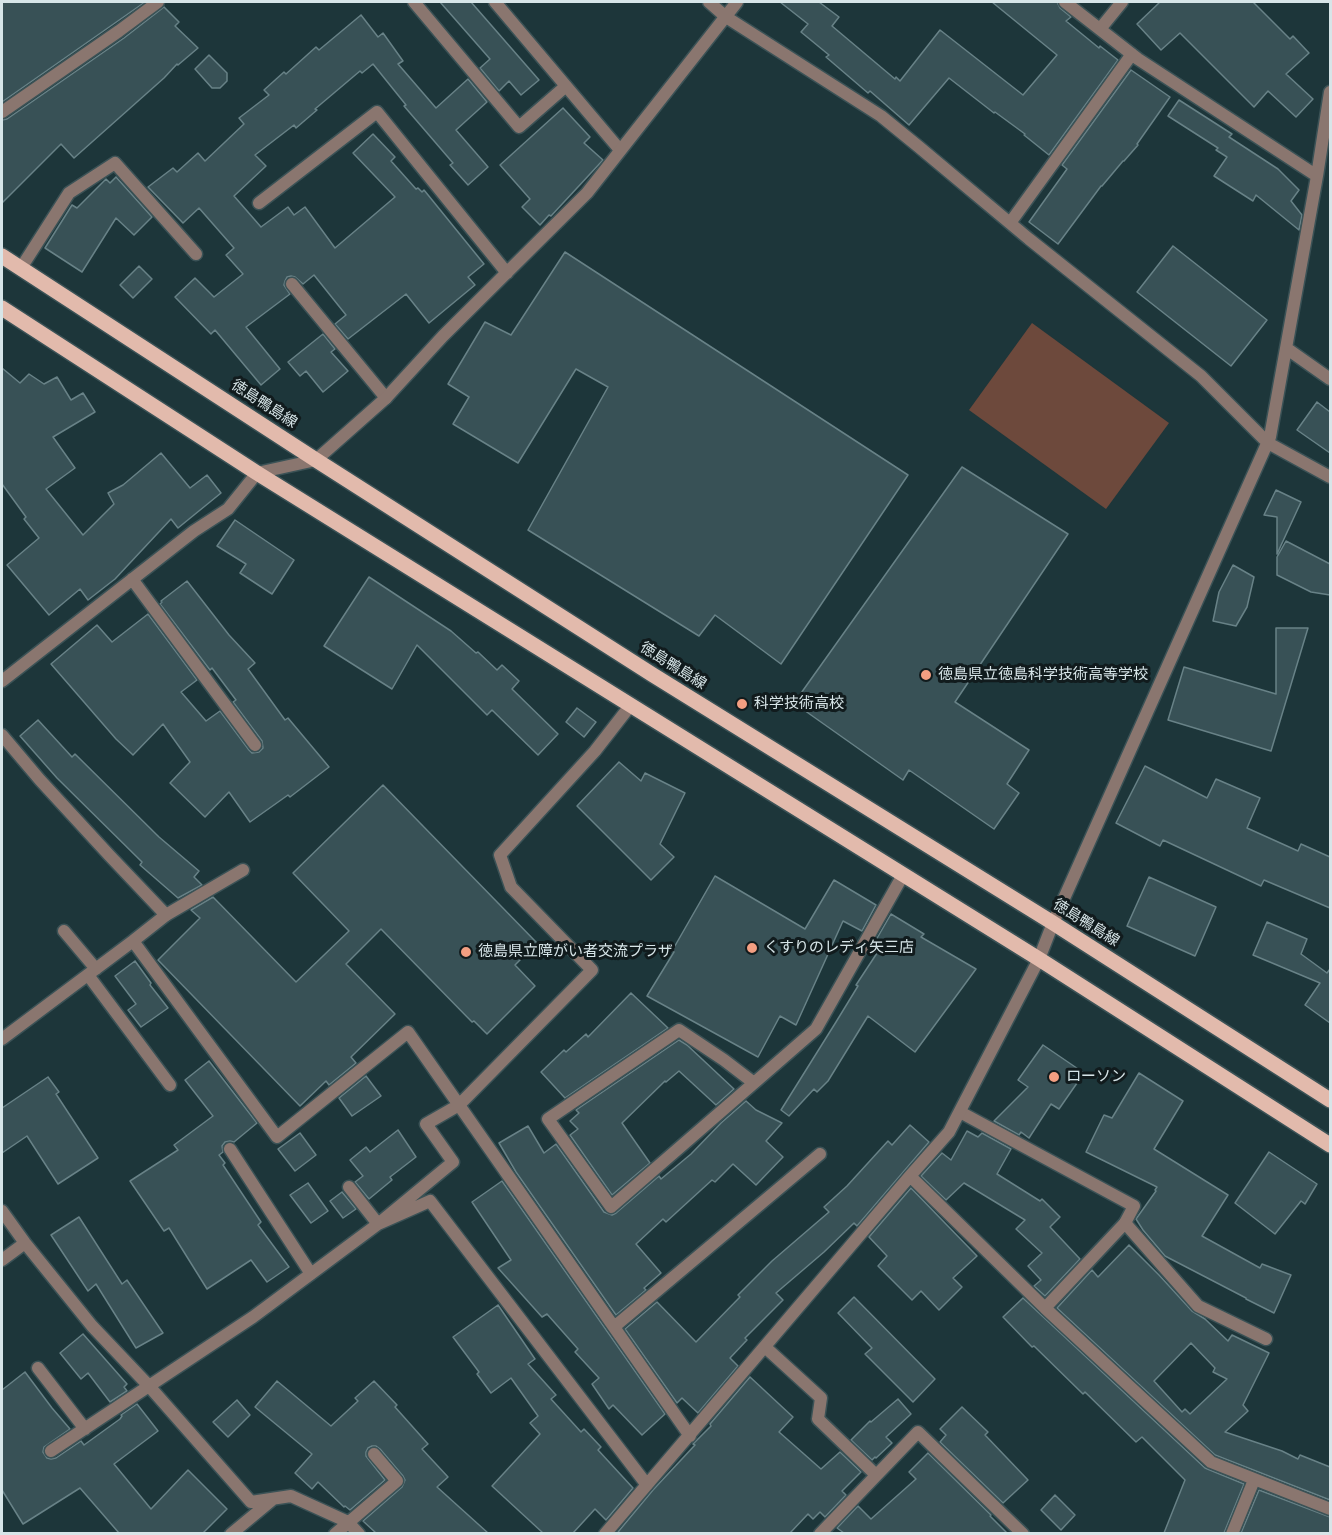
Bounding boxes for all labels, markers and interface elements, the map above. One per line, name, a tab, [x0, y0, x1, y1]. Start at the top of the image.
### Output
street label: 徳島鴨島線	[228, 376, 300, 432]
street label: 徳島鴨島線	[636, 638, 710, 694]
place label: 徳島県立徳島科学技術高等学校	[938, 666, 1148, 684]
marker: 徳島県立徳島科学技術高等学校	[919, 668, 933, 682]
place label: 科学技術高校	[754, 695, 844, 713]
marker: 科学技術高校	[735, 697, 749, 711]
street label: 徳島鴨島線	[1049, 895, 1123, 951]
place label: くすりのレディ矢三店	[764, 939, 914, 957]
marker: くすりのレディ矢三店	[745, 941, 759, 955]
place label: 徳島県立障がい者交流プラザ	[478, 943, 673, 961]
marker: 徳島県立障がい者交流プラザ	[459, 945, 473, 959]
place label: ローソン	[1066, 1068, 1126, 1086]
marker: ローソン	[1047, 1070, 1061, 1084]

